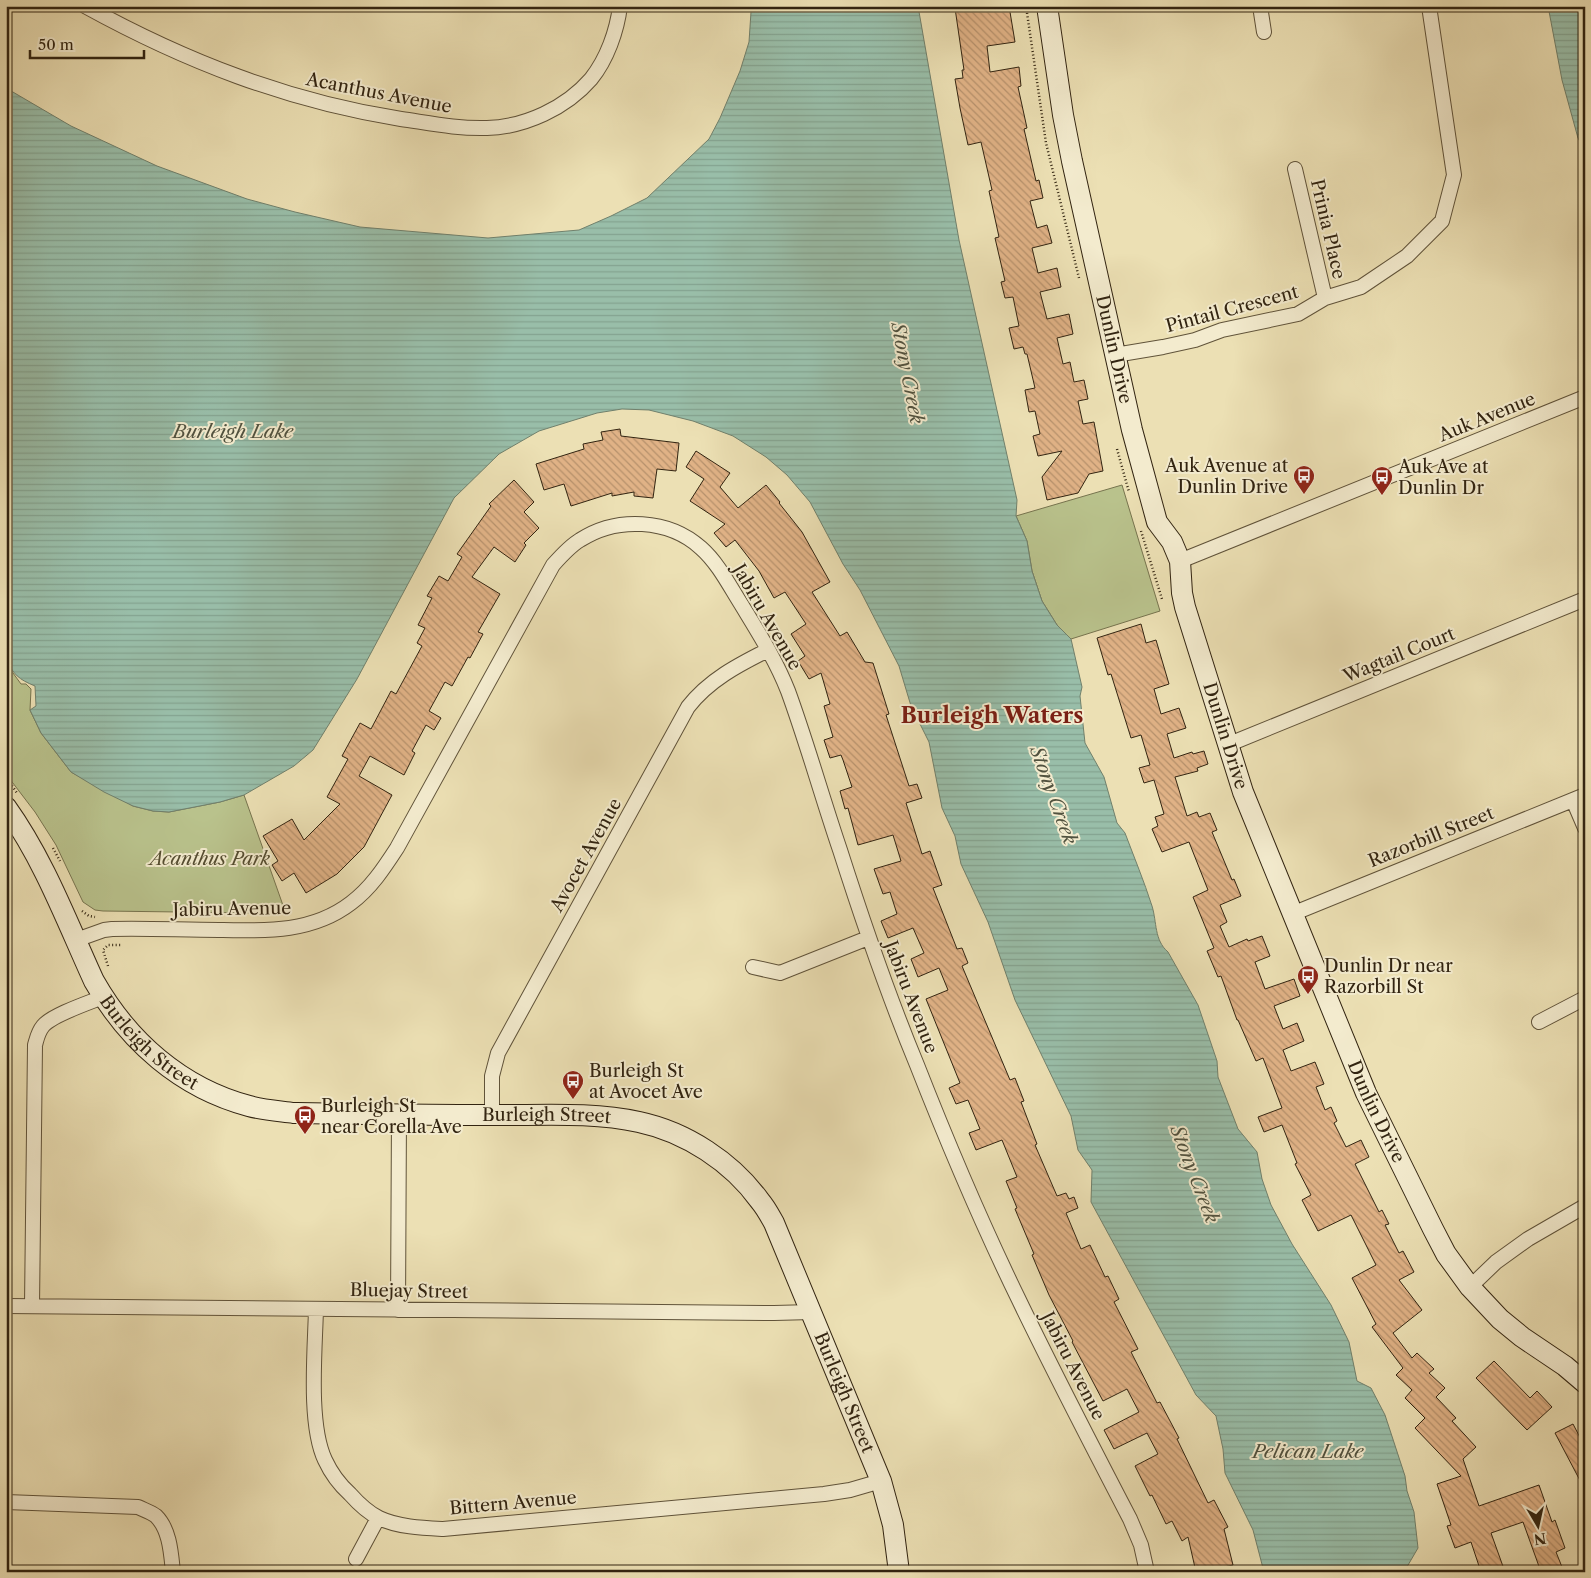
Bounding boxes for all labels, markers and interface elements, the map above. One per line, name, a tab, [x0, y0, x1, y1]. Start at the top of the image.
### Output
scale bar	[30, 28, 144, 60]
text: 50 m	[38, 35, 74, 54]
street label: Acanthus Avenue	[303, 68, 454, 118]
street label: Prinia Place	[1306, 177, 1350, 281]
street label: Pintail Crescent	[1163, 281, 1301, 337]
street label: Dunlin Drive	[1091, 293, 1137, 406]
water label: Stony Creek	[886, 320, 929, 426]
street label: Auk Avenue	[1435, 388, 1539, 447]
water label: Burleigh Lake	[171, 420, 294, 443]
place label: Auk Avenue at Dunlin Drive	[1164, 455, 1289, 498]
place label: Auk Ave at Dunlin Dr	[1397, 456, 1489, 499]
bus stop icon: Auk Avenue at Dunlin Drive	[1292, 464, 1316, 495]
bus stop icon: Auk Ave at Dunlin Dr	[1370, 465, 1394, 496]
street label: Jabiru Avenue	[726, 558, 806, 674]
street label: Wagtail Court	[1339, 622, 1459, 688]
street label: Dunlin Drive	[1198, 680, 1252, 792]
district label: Burleigh Waters	[900, 702, 1084, 729]
water label: Stony Creek	[1025, 742, 1082, 847]
street label: Avocet Avenue	[545, 794, 626, 917]
street label: Razorbill Street	[1365, 802, 1498, 872]
park label: Acanthus Park	[147, 848, 271, 870]
street label: Jabiru Avenue	[169, 897, 292, 921]
street label: Jabiru Avenue	[878, 935, 943, 1056]
place label: Dunlin Dr near Razorbill St	[1324, 955, 1453, 998]
bus stop icon: Dunlin Dr near Razorbill St	[1296, 964, 1320, 995]
street label: Burleigh Street	[95, 991, 203, 1095]
street label: Dunlin Drive	[1343, 1057, 1410, 1166]
place label: Burleigh St at Avocet Ave	[589, 1060, 703, 1103]
bus stop icon: Burleigh St at Avocet Ave	[561, 1069, 585, 1100]
place label: Burleigh St near Corella Ave	[321, 1095, 462, 1138]
bus stop icon: Burleigh St near Corella Ave	[293, 1104, 317, 1135]
street label: Burleigh Street	[482, 1104, 613, 1128]
water label: Stony Creek	[1165, 1121, 1224, 1226]
street label: Bluejay Street	[350, 1279, 469, 1303]
street label: Jabiru Avenue	[1035, 1305, 1110, 1424]
street label: Burleigh Street	[809, 1329, 879, 1457]
water label: Pelican Lake	[1251, 1440, 1364, 1463]
street label: Bittern Avenue	[448, 1486, 578, 1520]
north arrow	[1514, 1500, 1564, 1550]
text: N	[1533, 1529, 1547, 1549]

